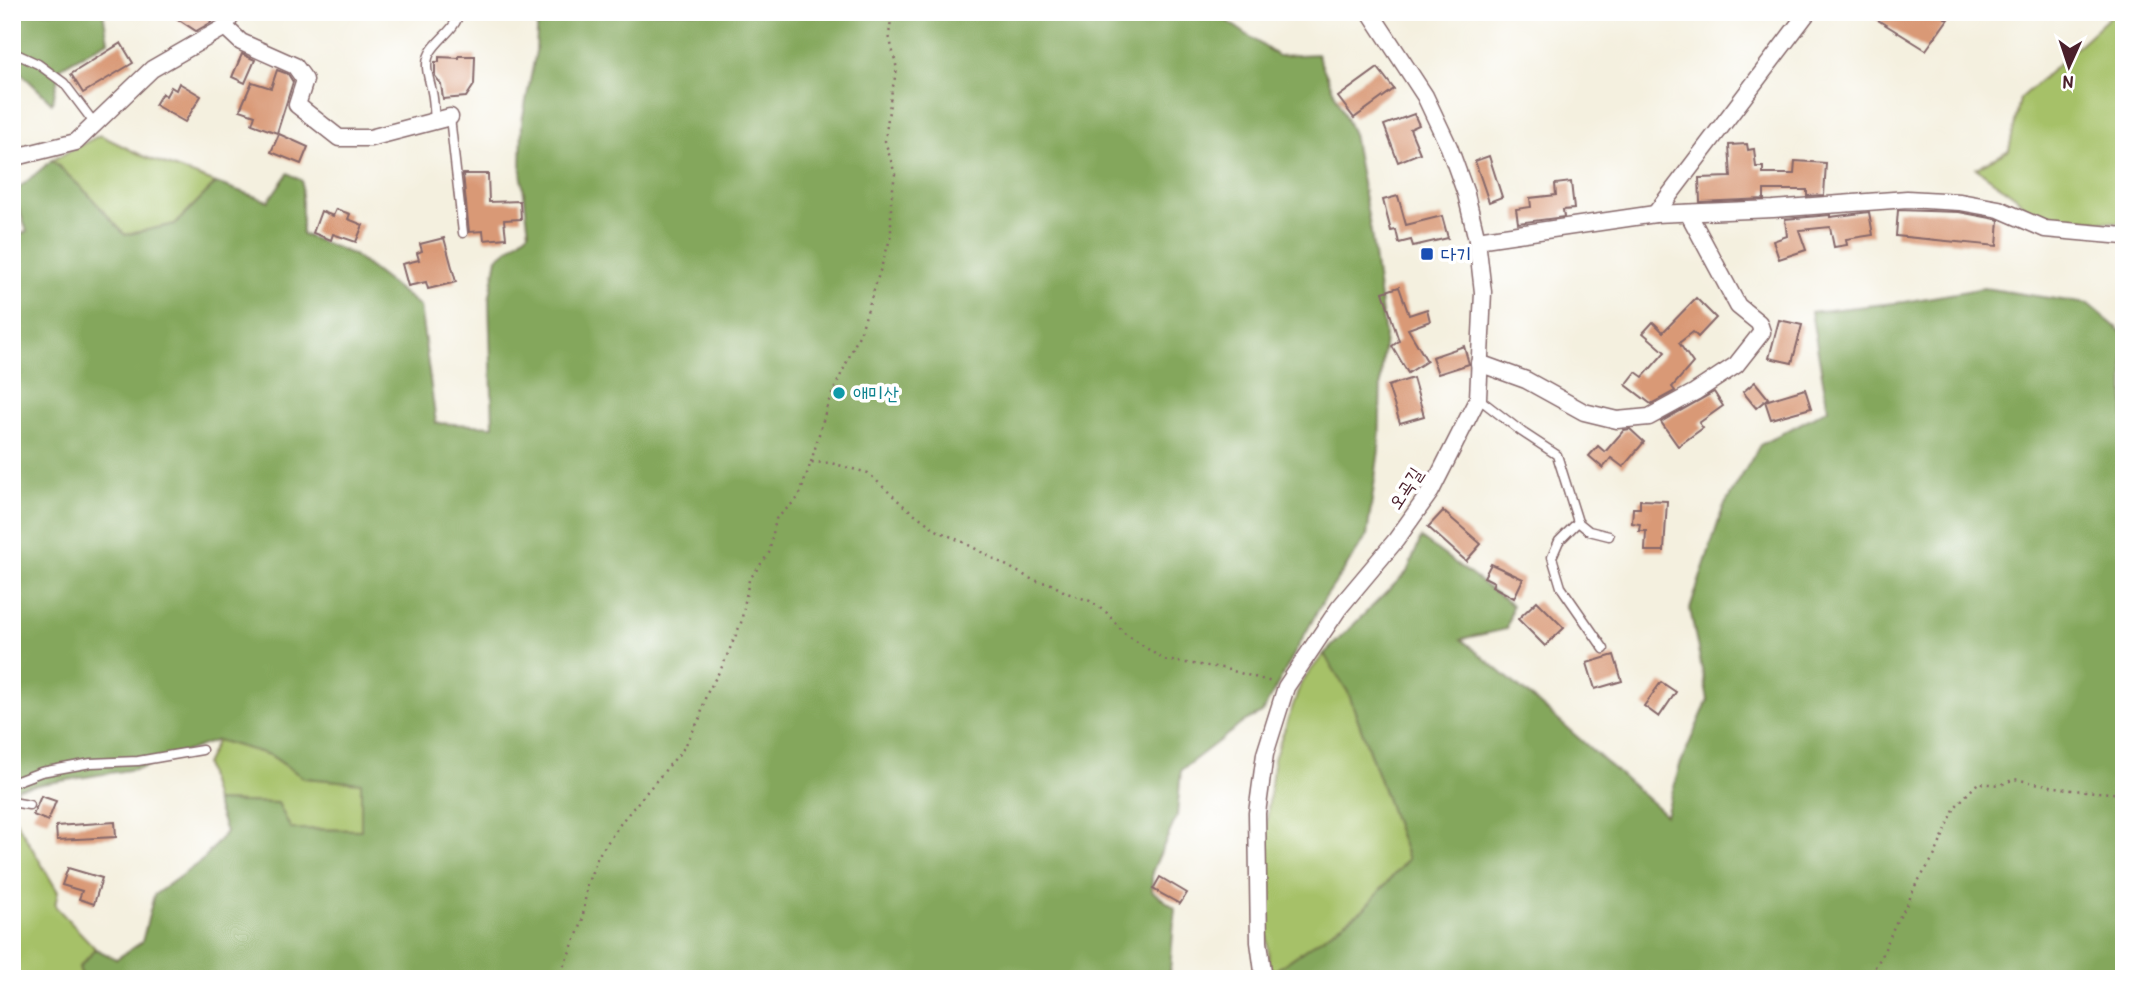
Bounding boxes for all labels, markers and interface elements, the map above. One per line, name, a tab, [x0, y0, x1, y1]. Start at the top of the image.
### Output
north arrow	[2035, 32, 2104, 102]
text: N	[2062, 70, 2074, 96]
place label: 다기	[1441, 241, 1472, 267]
marker: 다기	[1419, 246, 1435, 262]
place label: 애미산	[853, 380, 899, 406]
marker: 애미산	[831, 385, 847, 401]
street label: 오곡길	[1382, 462, 1428, 514]

